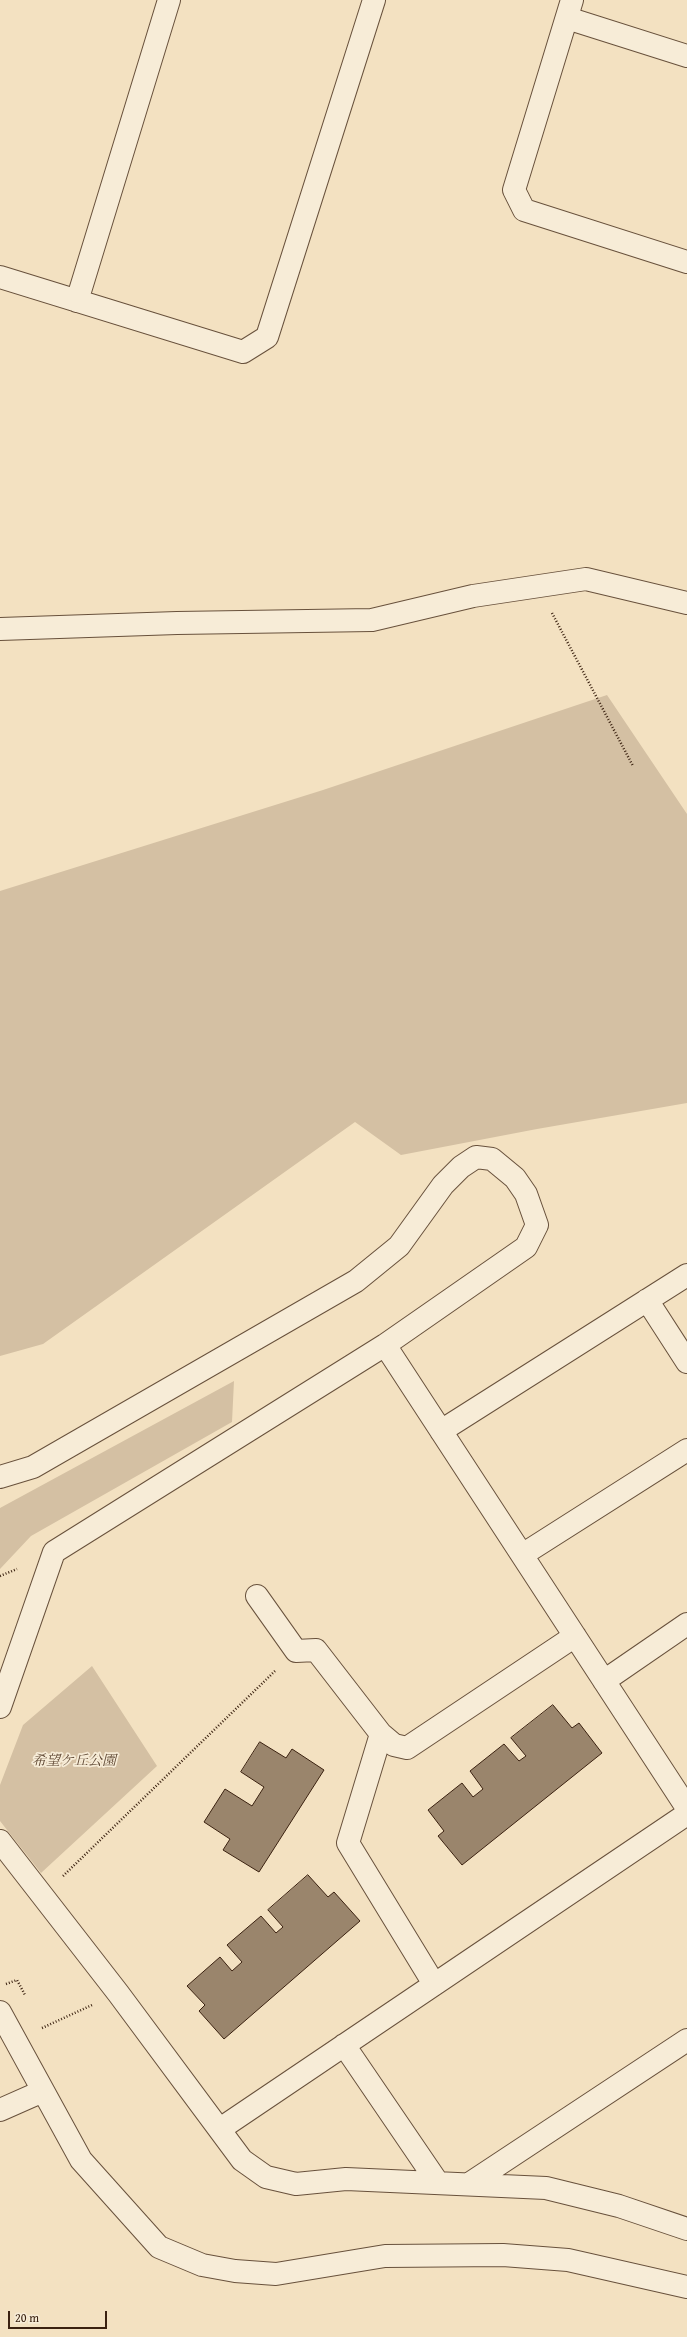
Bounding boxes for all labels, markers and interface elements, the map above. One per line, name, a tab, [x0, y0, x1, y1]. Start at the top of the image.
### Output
park label: 希望ケ丘公園	[32, 1753, 116, 1769]
scale bar	[10, 2303, 109, 2329]
text: 20 m	[15, 2309, 39, 2326]

